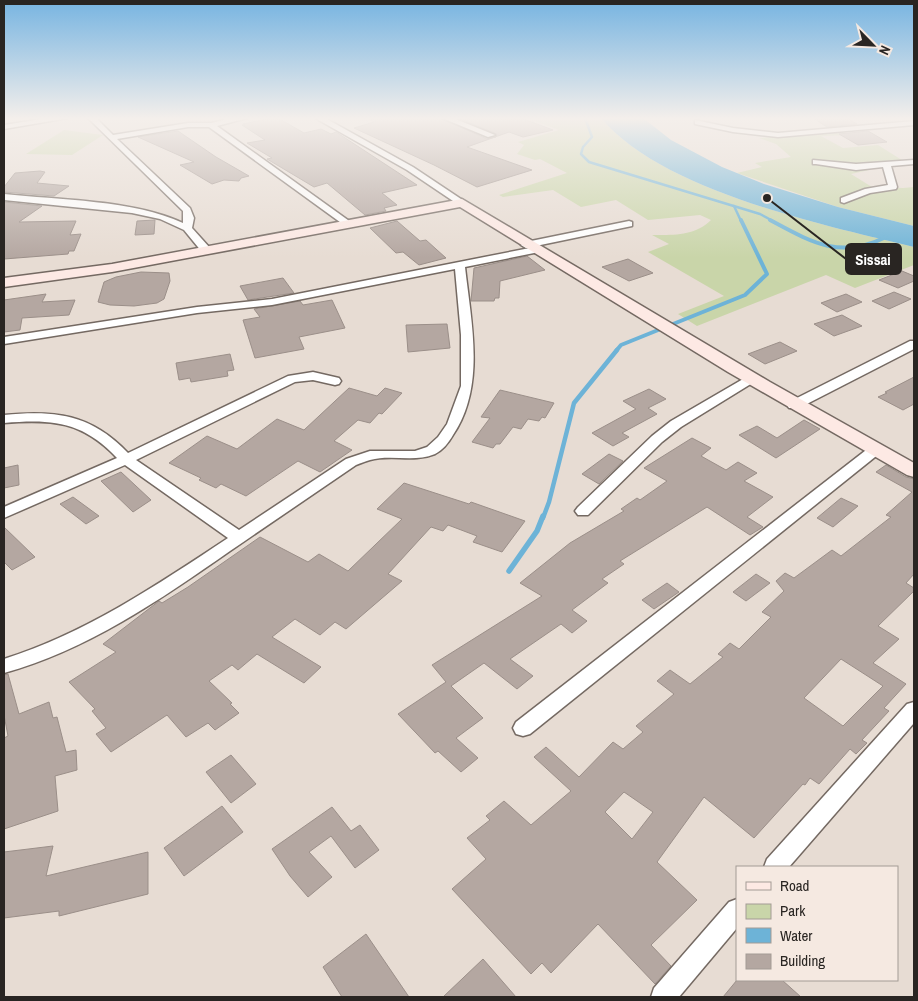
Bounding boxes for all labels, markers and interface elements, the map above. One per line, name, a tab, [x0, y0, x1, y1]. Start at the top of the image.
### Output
north arrow	[848, 20, 898, 70]
text: N	[875, 43, 895, 58]
callout: Sissai	[846, 244, 901, 274]
text: Sissai	[855, 249, 891, 270]
legend	[736, 866, 898, 981]
text: Road	[780, 875, 809, 896]
text: Park	[780, 900, 806, 921]
text: Water	[780, 925, 812, 946]
text: Building	[780, 950, 825, 971]

